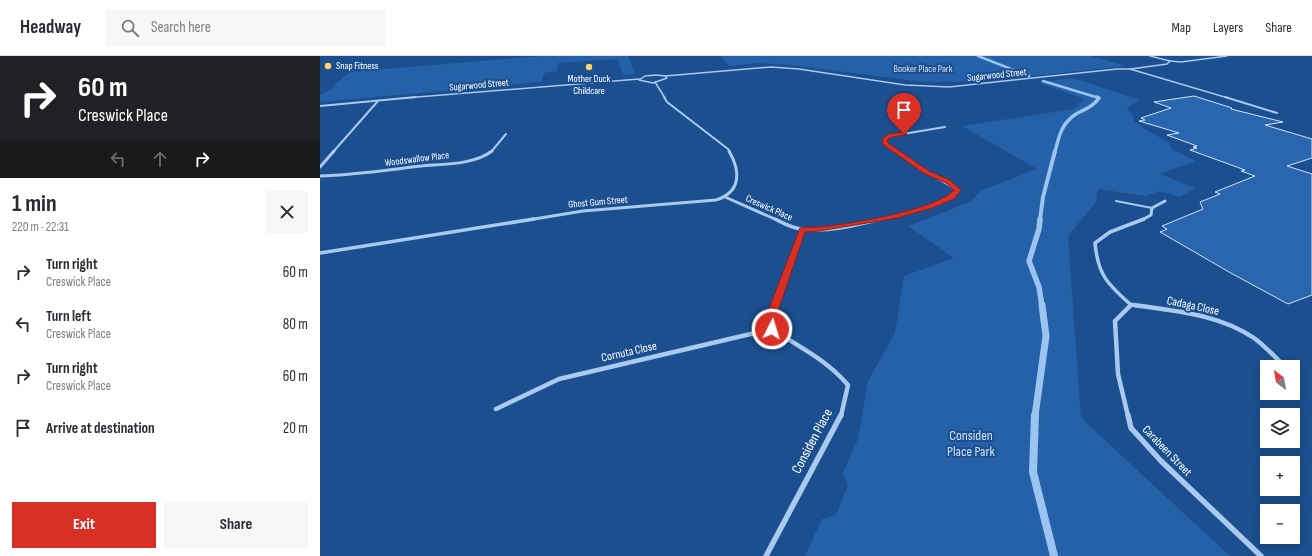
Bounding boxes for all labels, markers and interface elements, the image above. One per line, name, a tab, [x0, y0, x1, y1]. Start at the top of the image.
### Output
search box	[105, 10, 385, 46]
text: Headway	[20, 16, 81, 39]
icon: search	[119, 17, 141, 39]
text: Search here	[151, 18, 211, 37]
text: Map	[1171, 19, 1191, 36]
text: Layers	[1213, 19, 1243, 36]
text: Share	[1265, 19, 1292, 36]
place label: Snap Fitness	[336, 60, 379, 72]
marker: Snap Fitness	[323, 61, 333, 71]
marker: Mother Duck Childcare	[584, 62, 594, 72]
park label: Booker Place Park	[893, 63, 953, 75]
street label: Sugarwood Street	[967, 66, 1027, 84]
text: 60 m	[78, 71, 127, 104]
icon: right	[12, 72, 64, 124]
place label: Mother Duck Childcare	[568, 73, 611, 97]
street label: Sugarwood Street	[449, 76, 509, 94]
pin	[887, 93, 921, 134]
icon: arrive	[893, 99, 915, 121]
text: Creswick Place	[78, 105, 168, 126]
icon: left	[107, 148, 129, 170]
icon: ahead	[149, 148, 171, 170]
icon: right	[191, 148, 213, 170]
street label: Woodswallow Place	[384, 149, 450, 169]
text: 1 min	[12, 189, 57, 218]
button: close	[266, 191, 308, 233]
street label: Creswick Place	[744, 192, 794, 224]
street label: Ghost Gum Street	[568, 193, 628, 211]
text: 220 m · 22:31	[12, 219, 69, 235]
text: Turn right	[46, 255, 98, 274]
icon: right	[12, 261, 34, 283]
text: 60 m	[283, 263, 308, 282]
text: Creswick Place	[46, 274, 111, 290]
street label: Cadaga Close	[1165, 293, 1221, 319]
text: Turn left	[46, 307, 91, 326]
position arrow	[751, 308, 793, 350]
icon: left	[12, 313, 34, 335]
text: 80 m	[283, 315, 308, 334]
text: Creswick Place	[46, 326, 111, 342]
street label: Cornuta Close	[600, 338, 658, 366]
text: Turn right	[46, 359, 98, 378]
north arrow	[1260, 360, 1300, 400]
map controls	[1260, 360, 1300, 544]
icon: right	[12, 365, 34, 387]
text: 60 m	[283, 367, 308, 386]
text: Creswick Place	[46, 378, 111, 394]
street label: Considen Place	[788, 406, 836, 476]
button: layers	[1260, 408, 1300, 448]
icon: arrive	[12, 417, 34, 439]
text: Arrive at destination	[46, 419, 155, 438]
text: 20 m	[283, 419, 308, 438]
street label: Carabeen Street	[1139, 422, 1195, 480]
park label: Considen Place Park	[947, 427, 996, 460]
button: +	[1260, 456, 1300, 496]
button: Exit	[12, 502, 156, 548]
button: Share	[164, 502, 308, 548]
button: −	[1260, 504, 1300, 544]

